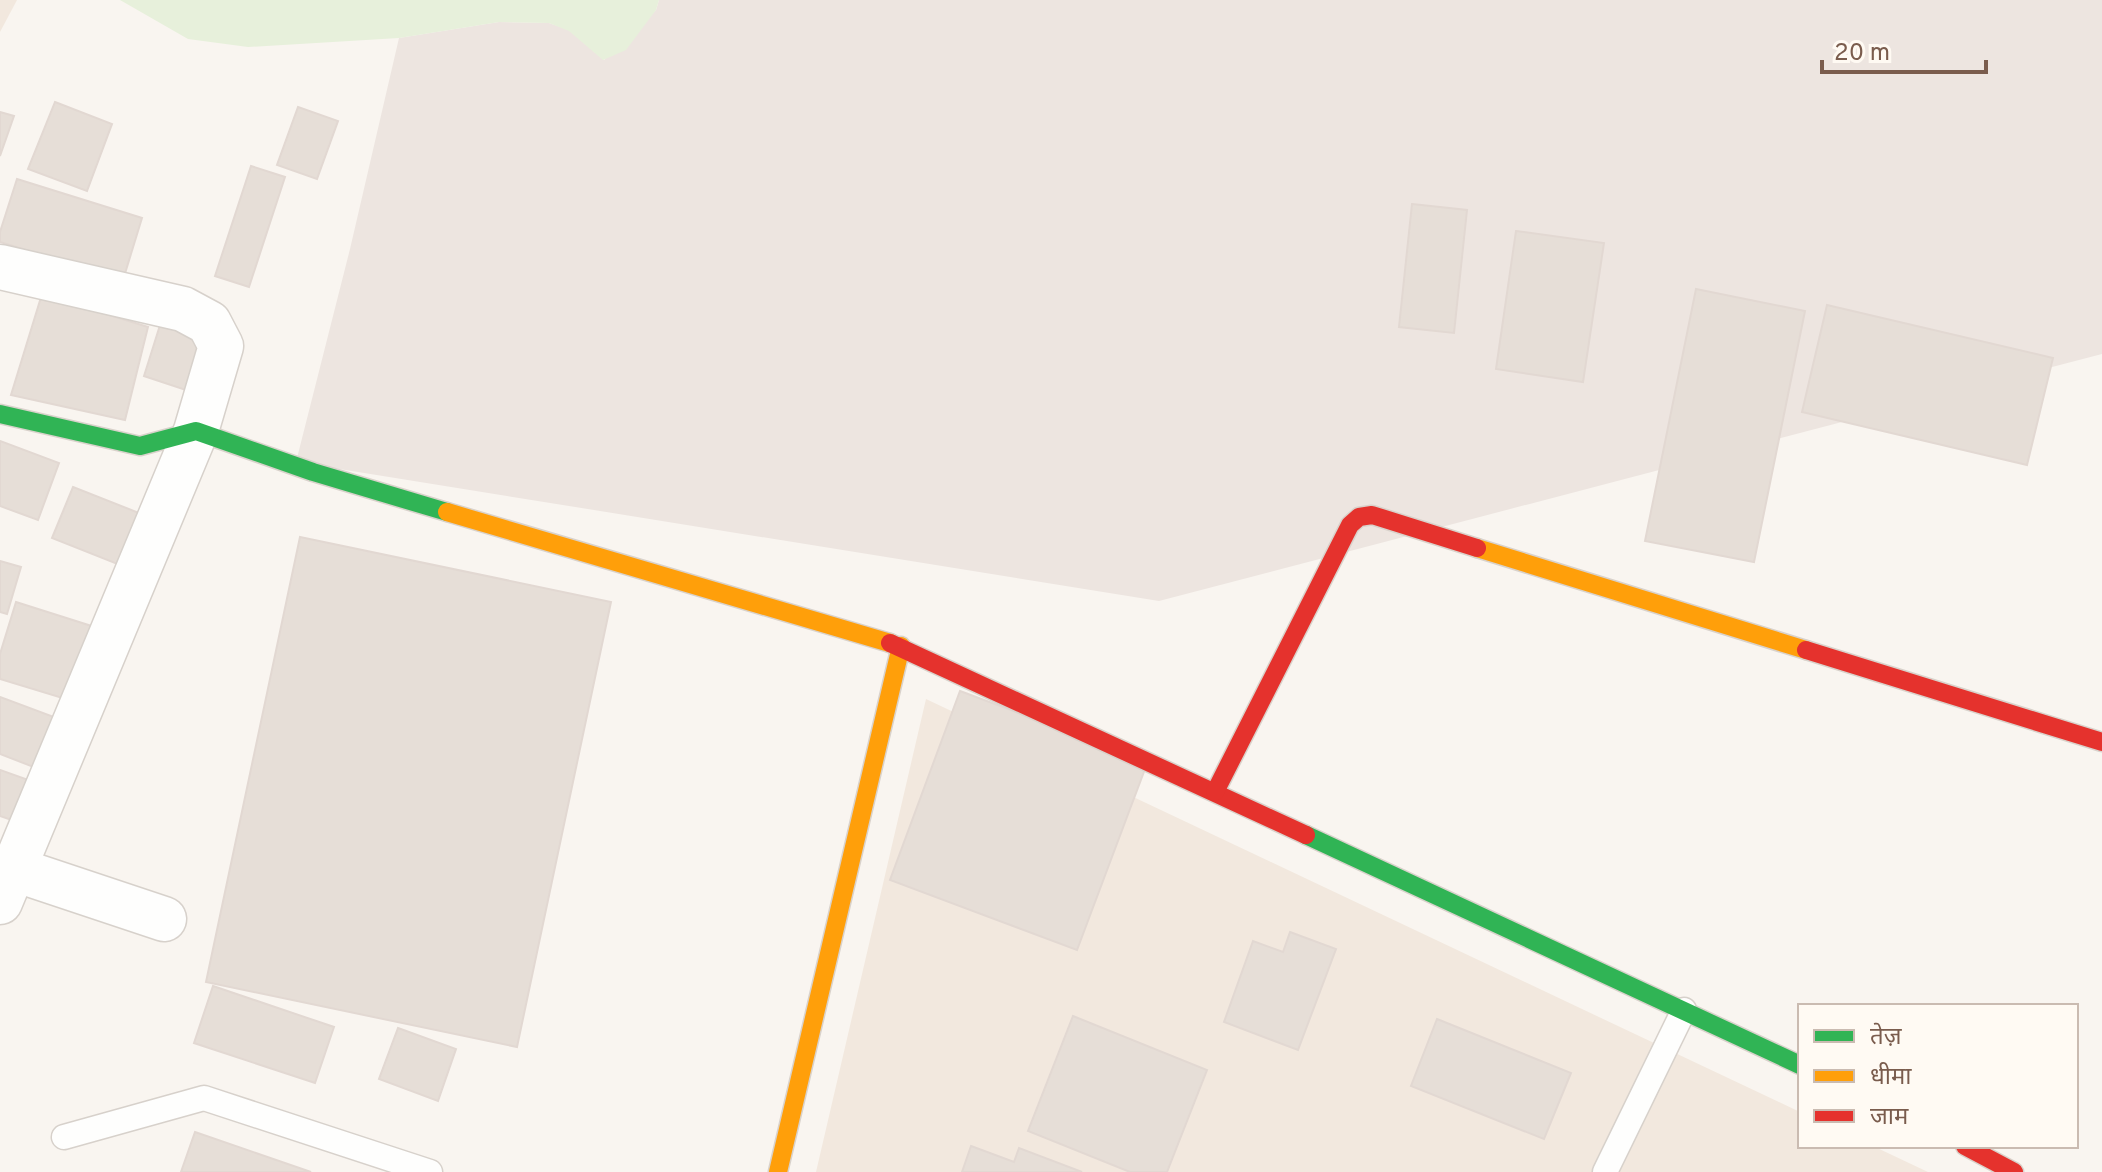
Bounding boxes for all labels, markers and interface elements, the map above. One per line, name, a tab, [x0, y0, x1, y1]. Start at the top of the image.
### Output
scale bar	[1822, 24, 1986, 74]
text: 20 m	[1834, 39, 1890, 69]
legend	[1798, 1004, 2078, 1148]
text: तेज़	[1870, 1022, 1903, 1053]
text: धीमा	[1870, 1062, 1912, 1093]
text: जाम	[1870, 1103, 1909, 1133]

